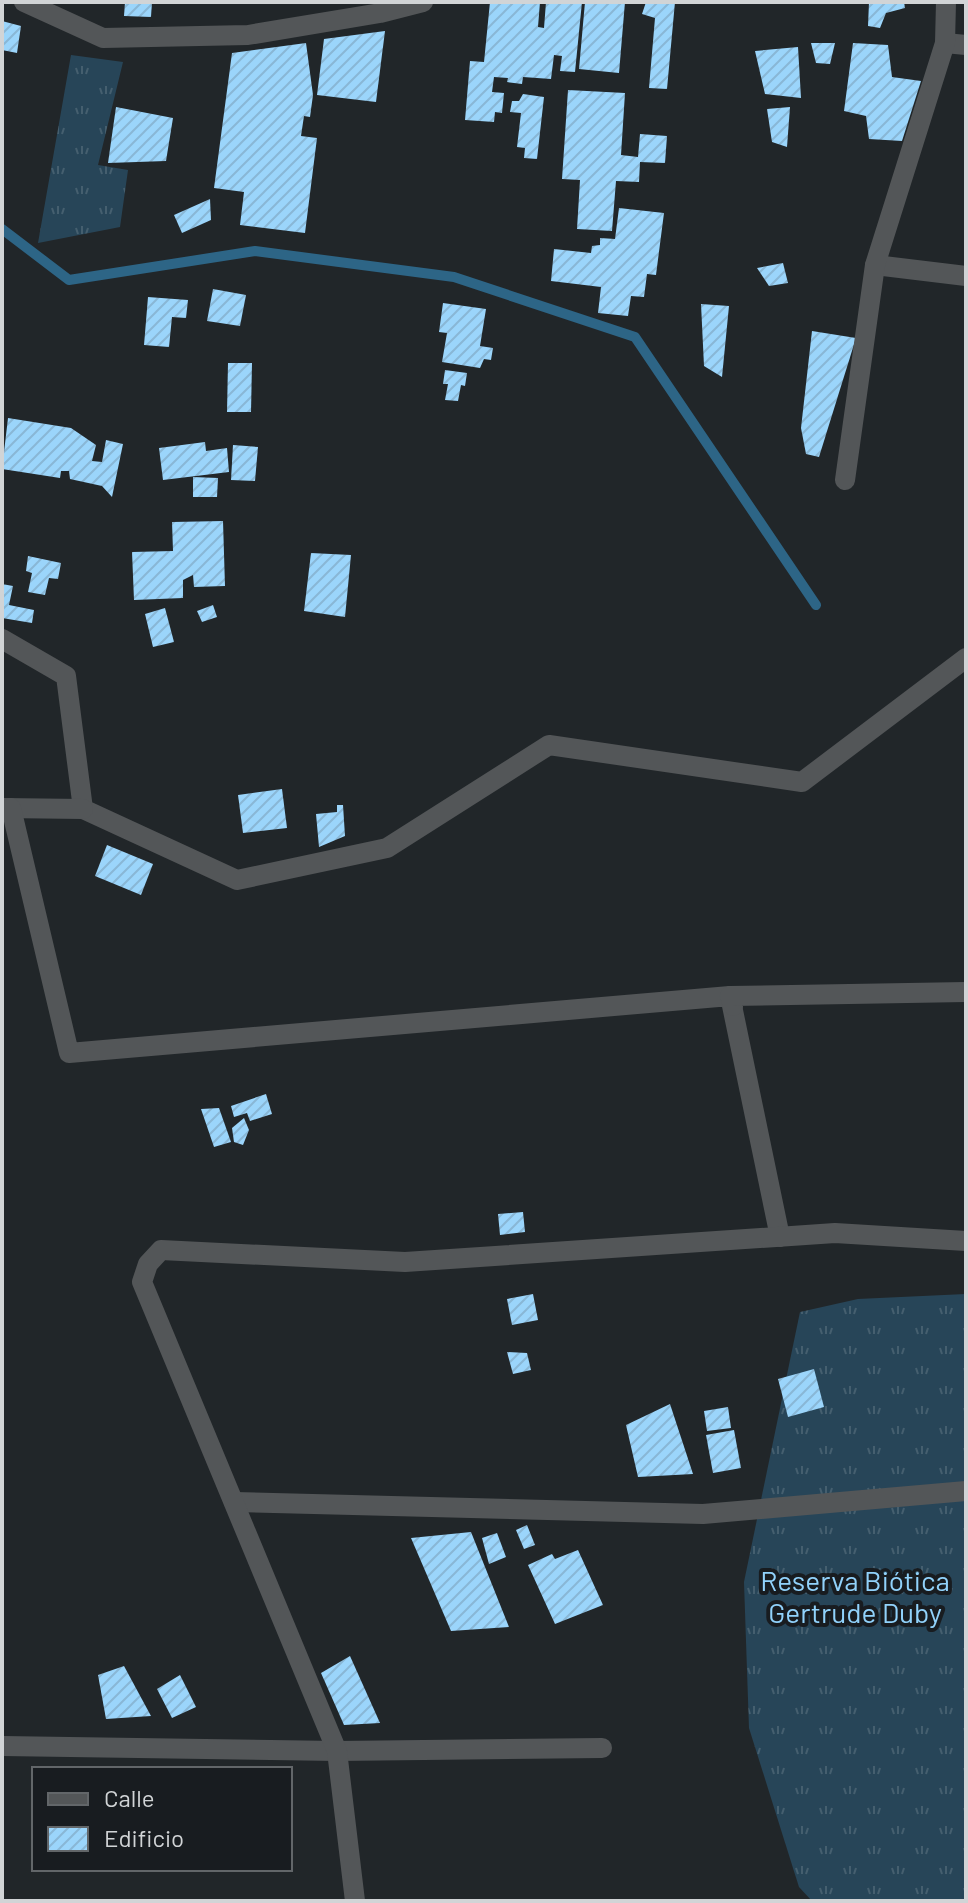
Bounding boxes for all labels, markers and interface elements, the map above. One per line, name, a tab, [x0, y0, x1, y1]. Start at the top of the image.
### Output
park label: Reserva Biótica Gertrude Duby	[760, 1563, 950, 1629]
legend	[32, 1767, 292, 1871]
text: Calle	[104, 1783, 155, 1812]
text: Edificio	[104, 1823, 184, 1852]

